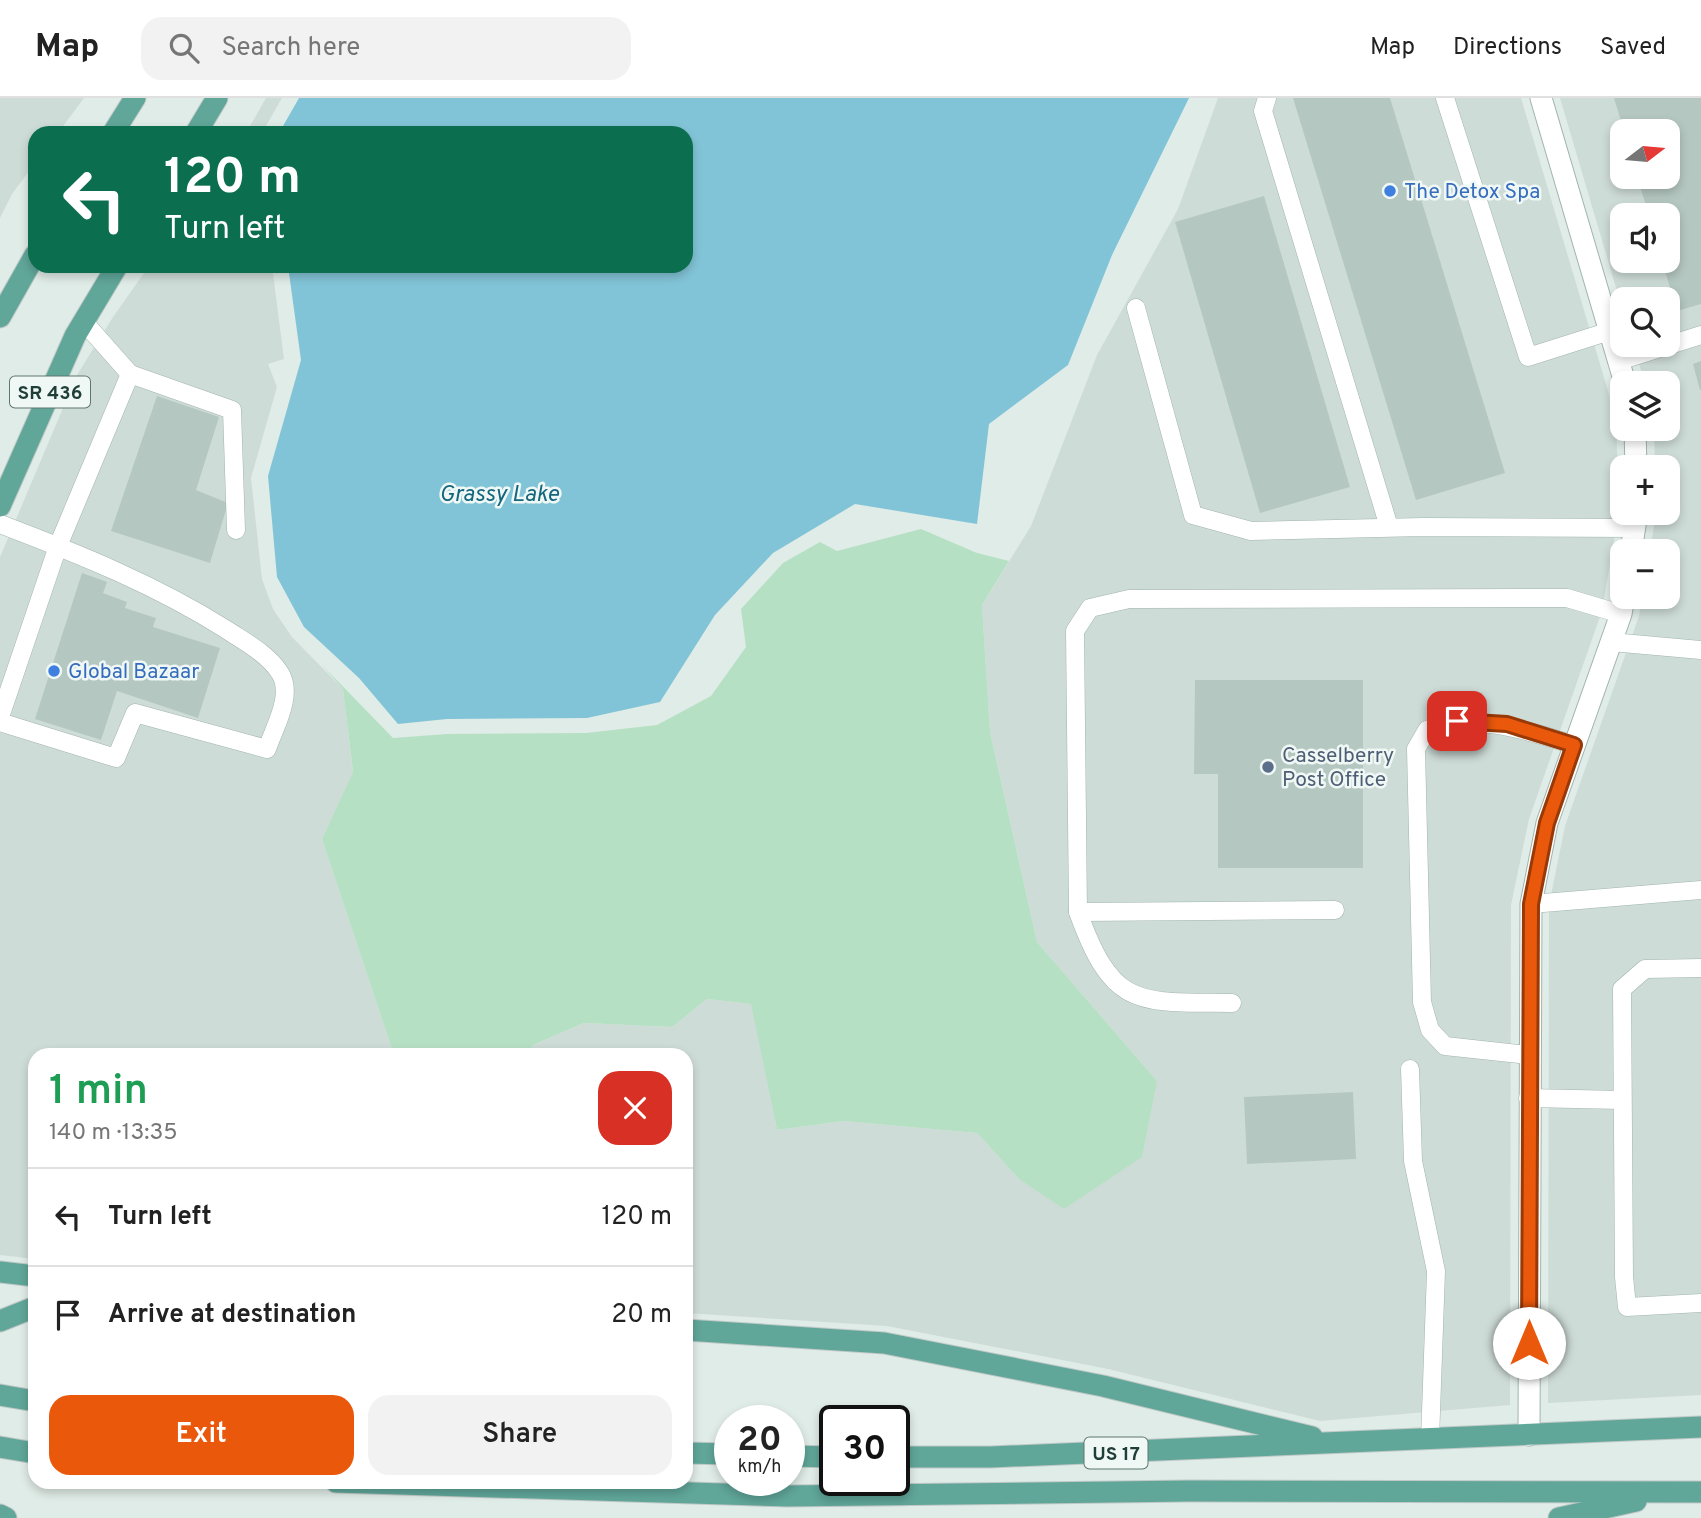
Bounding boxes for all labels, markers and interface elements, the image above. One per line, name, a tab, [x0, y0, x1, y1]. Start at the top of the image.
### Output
search box	[141, 17, 631, 80]
text: Map	[35, 27, 99, 69]
icon: search	[165, 29, 203, 67]
text: Search here	[221, 32, 360, 65]
text: Map	[1370, 33, 1415, 63]
text: Directions	[1453, 33, 1562, 63]
text: Saved	[1600, 33, 1666, 63]
north arrow	[1610, 119, 1680, 189]
map controls	[1610, 119, 1680, 609]
text: 120 m	[164, 149, 301, 211]
icon: left	[49, 154, 140, 245]
place label: The Detox Spa	[1404, 179, 1540, 206]
marker: The Detox Spa	[1382, 183, 1398, 199]
button: sound	[1610, 203, 1680, 273]
text: Turn left	[164, 210, 285, 250]
button: search	[1610, 287, 1680, 357]
button: layers	[1610, 371, 1680, 441]
road number: SR 436	[10, 376, 90, 408]
button: +	[1610, 455, 1680, 525]
water label: Grassy Lake	[439, 481, 560, 510]
button: −	[1610, 539, 1680, 609]
place label: Global Bazaar	[68, 659, 200, 686]
marker: Global Bazaar	[46, 663, 62, 679]
pin	[1427, 691, 1487, 751]
icon: arrive	[1438, 702, 1476, 740]
place label: Casselberry Post Office	[1282, 743, 1394, 794]
marker: Casselberry Post Office	[1260, 759, 1276, 775]
text: 1 min	[49, 1066, 148, 1119]
button: close	[598, 1071, 672, 1145]
text: 140 m · 13:35	[49, 1119, 178, 1148]
icon: left	[49, 1198, 87, 1236]
text: Turn left	[108, 1201, 212, 1234]
text: 120 m	[602, 1201, 672, 1234]
icon: arrive	[49, 1296, 87, 1334]
text: Arrive at destination	[108, 1299, 356, 1332]
text: 20 m	[611, 1299, 672, 1332]
position arrow	[1492, 1306, 1566, 1380]
button: Exit	[49, 1395, 354, 1475]
button: Share	[368, 1395, 672, 1475]
speed limit sign: 30	[819, 1405, 910, 1496]
text: 20	[737, 1419, 782, 1463]
road number: US 17	[1084, 1438, 1148, 1469]
text: km/h	[738, 1456, 781, 1479]

